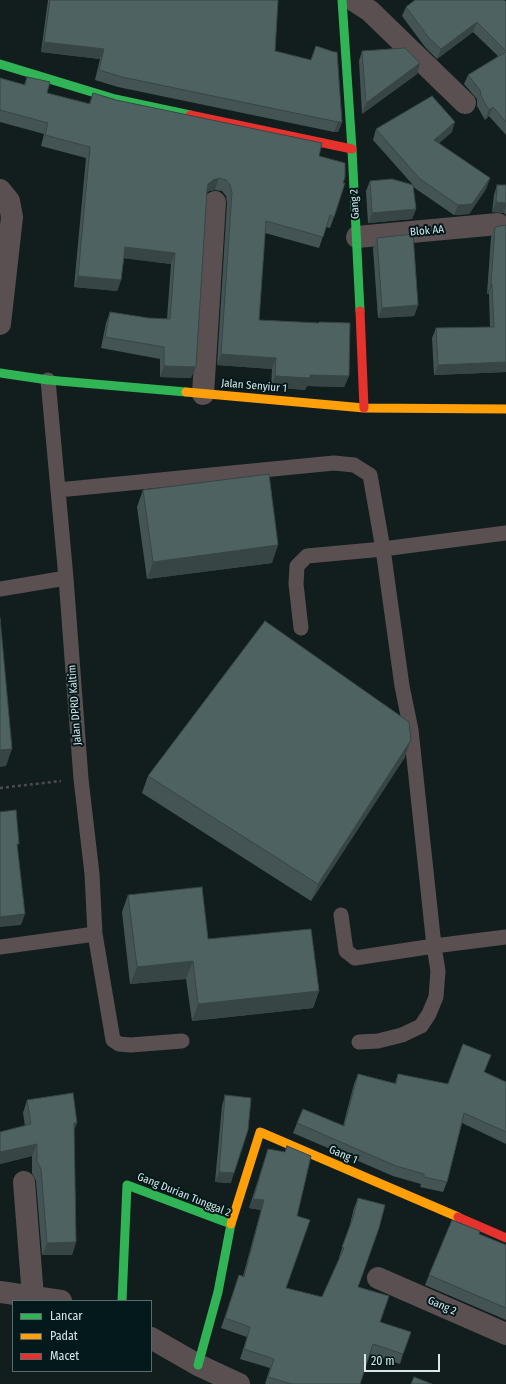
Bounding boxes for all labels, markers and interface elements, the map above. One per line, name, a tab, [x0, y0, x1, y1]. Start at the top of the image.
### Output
street label: Gang 2	[348, 189, 362, 219]
street label: Blok AA	[410, 223, 444, 239]
street label: Jalan Senyiur 1	[221, 377, 287, 395]
street label: Jalan DPRD Kaltim	[66, 664, 84, 746]
street label: Gang 1	[327, 1143, 359, 1167]
street label: Gang Durian Tunggal 2	[135, 1170, 233, 1220]
street label: Gang 2	[426, 1294, 458, 1318]
legend	[12, 1300, 152, 1372]
text: Lancar	[50, 1309, 83, 1323]
text: Padat	[50, 1329, 78, 1343]
scale bar	[366, 1346, 442, 1372]
text: Macet	[50, 1349, 79, 1363]
text: 20 m	[371, 1354, 395, 1368]

